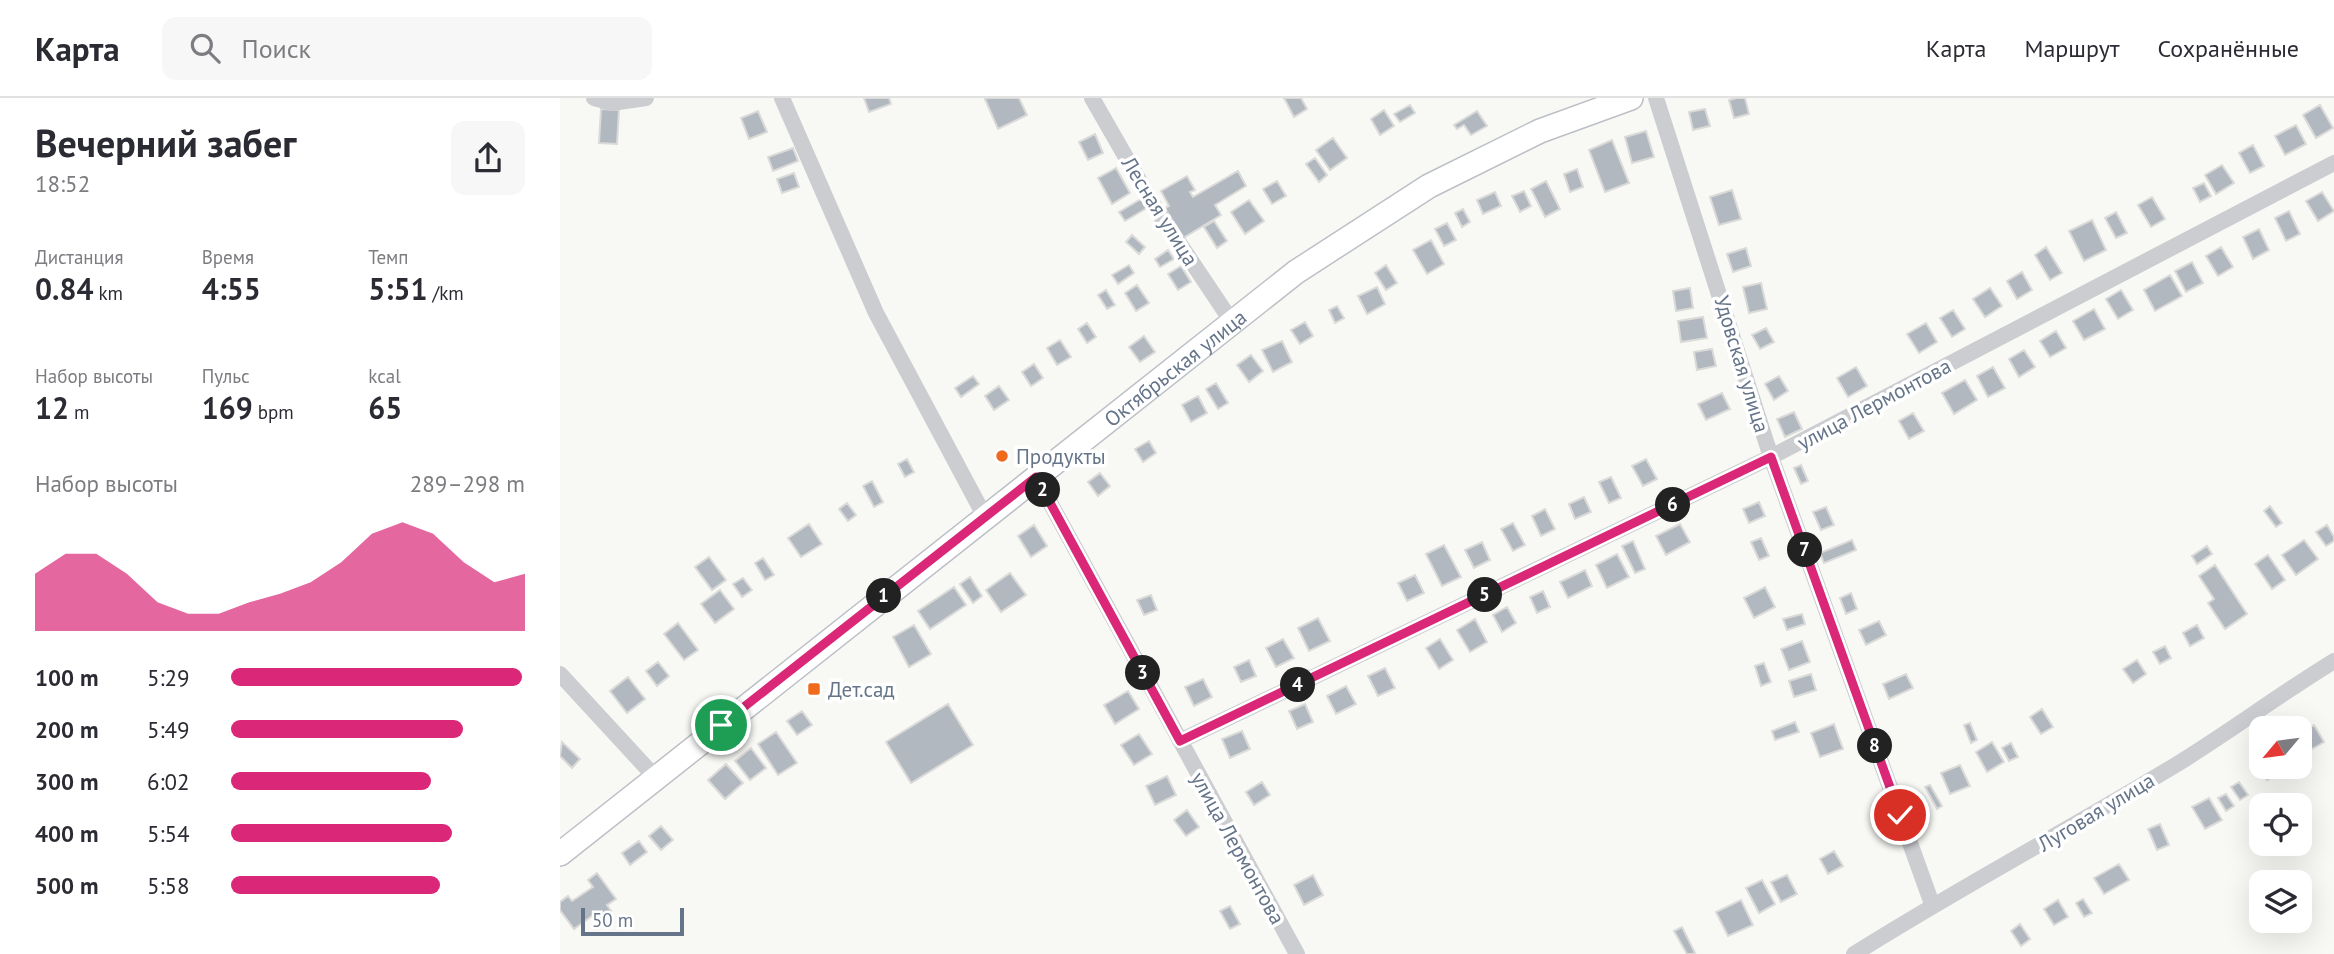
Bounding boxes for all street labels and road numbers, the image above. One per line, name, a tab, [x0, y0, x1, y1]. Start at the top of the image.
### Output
street label: Лесная улица	[1115, 151, 1204, 271]
street label: Удовская улица	[1708, 292, 1776, 436]
street label: Октябрьская улица	[1098, 303, 1252, 432]
street label: улица Лермонтова	[1792, 352, 1956, 456]
street label: улица Лермонтова	[1185, 767, 1291, 929]
street label: Луговая улица	[2032, 767, 2159, 858]

